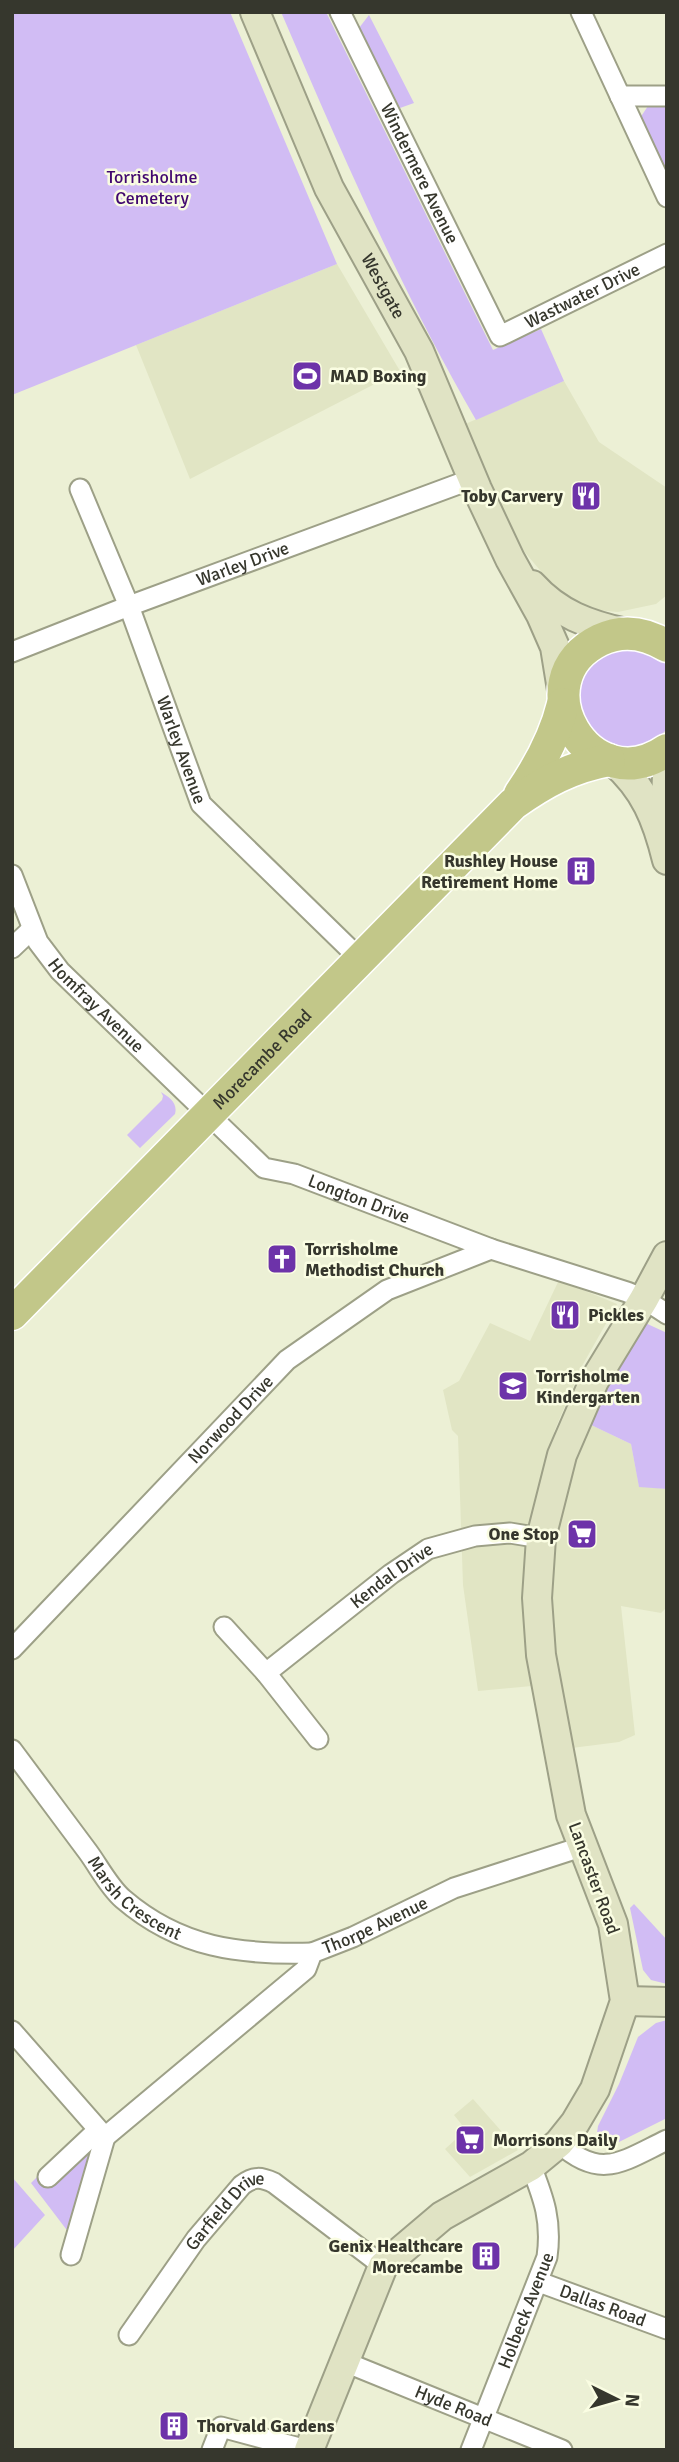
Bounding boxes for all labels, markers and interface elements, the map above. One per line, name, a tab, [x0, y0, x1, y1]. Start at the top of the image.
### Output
street label: Windermere Avenue	[376, 99, 464, 247]
park label: Torrisholme Cemetery	[107, 166, 197, 209]
street label: Westgate	[356, 250, 410, 323]
street label: Wastwater Drive	[521, 258, 644, 333]
sports icon: MAD Boxing	[290, 359, 324, 393]
place label: MAD Boxing	[330, 365, 427, 387]
restaurant icon: Toby Carvery	[569, 479, 603, 513]
place label: Toby Carvery	[461, 485, 563, 507]
street label: Warley Drive	[193, 537, 292, 591]
street label: Warley Avenue	[152, 693, 211, 807]
place label: Rushley House Retirement Home	[421, 850, 558, 893]
building icon: Rushley House Retirement Home	[564, 854, 598, 888]
street label: Homfray Avenue	[43, 954, 149, 1057]
street label: Morecambe Road	[208, 1004, 316, 1114]
street label: Longton Drive	[305, 1169, 413, 1228]
place label: Torrisholme Methodist Church	[305, 1238, 445, 1281]
church icon: Torrisholme Methodist Church	[265, 1242, 299, 1276]
restaurant icon: Pickles	[548, 1298, 582, 1332]
place label: Pickles	[588, 1304, 644, 1326]
place label: Torrisholme Kindergarten	[536, 1365, 640, 1408]
school or university icon: Torrisholme Kindergarten	[496, 1369, 530, 1403]
street label: Norwood Drive	[183, 1370, 278, 1468]
supermarket icon: One Stop	[565, 1517, 599, 1551]
place label: One Stop	[489, 1523, 559, 1545]
street label: Kendal Drive	[346, 1538, 437, 1613]
street label: Lancaster Road	[564, 1819, 624, 1937]
street label: Marsh Crescent	[83, 1852, 185, 1945]
street label: Thorpe Avenue	[319, 1891, 431, 1959]
supermarket icon: Morrisons Daily	[453, 2123, 487, 2157]
place label: Morrisons Daily	[493, 2129, 617, 2151]
street label: Garfield Drive	[181, 2167, 265, 2255]
place label: Genix Healthcare Morecambe	[328, 2235, 463, 2278]
building icon: Genix Healthcare Morecambe	[469, 2239, 503, 2273]
street label: Holbeck Avenue	[493, 2249, 559, 2372]
street label: Dallas Road	[557, 2279, 649, 2331]
north arrow	[581, 2364, 651, 2434]
street label: Hyde Road	[412, 2380, 495, 2431]
text: N	[619, 2393, 644, 2408]
building icon: Thorvald Gardens	[157, 2409, 191, 2443]
place label: Thorvald Gardens	[197, 2415, 335, 2437]

